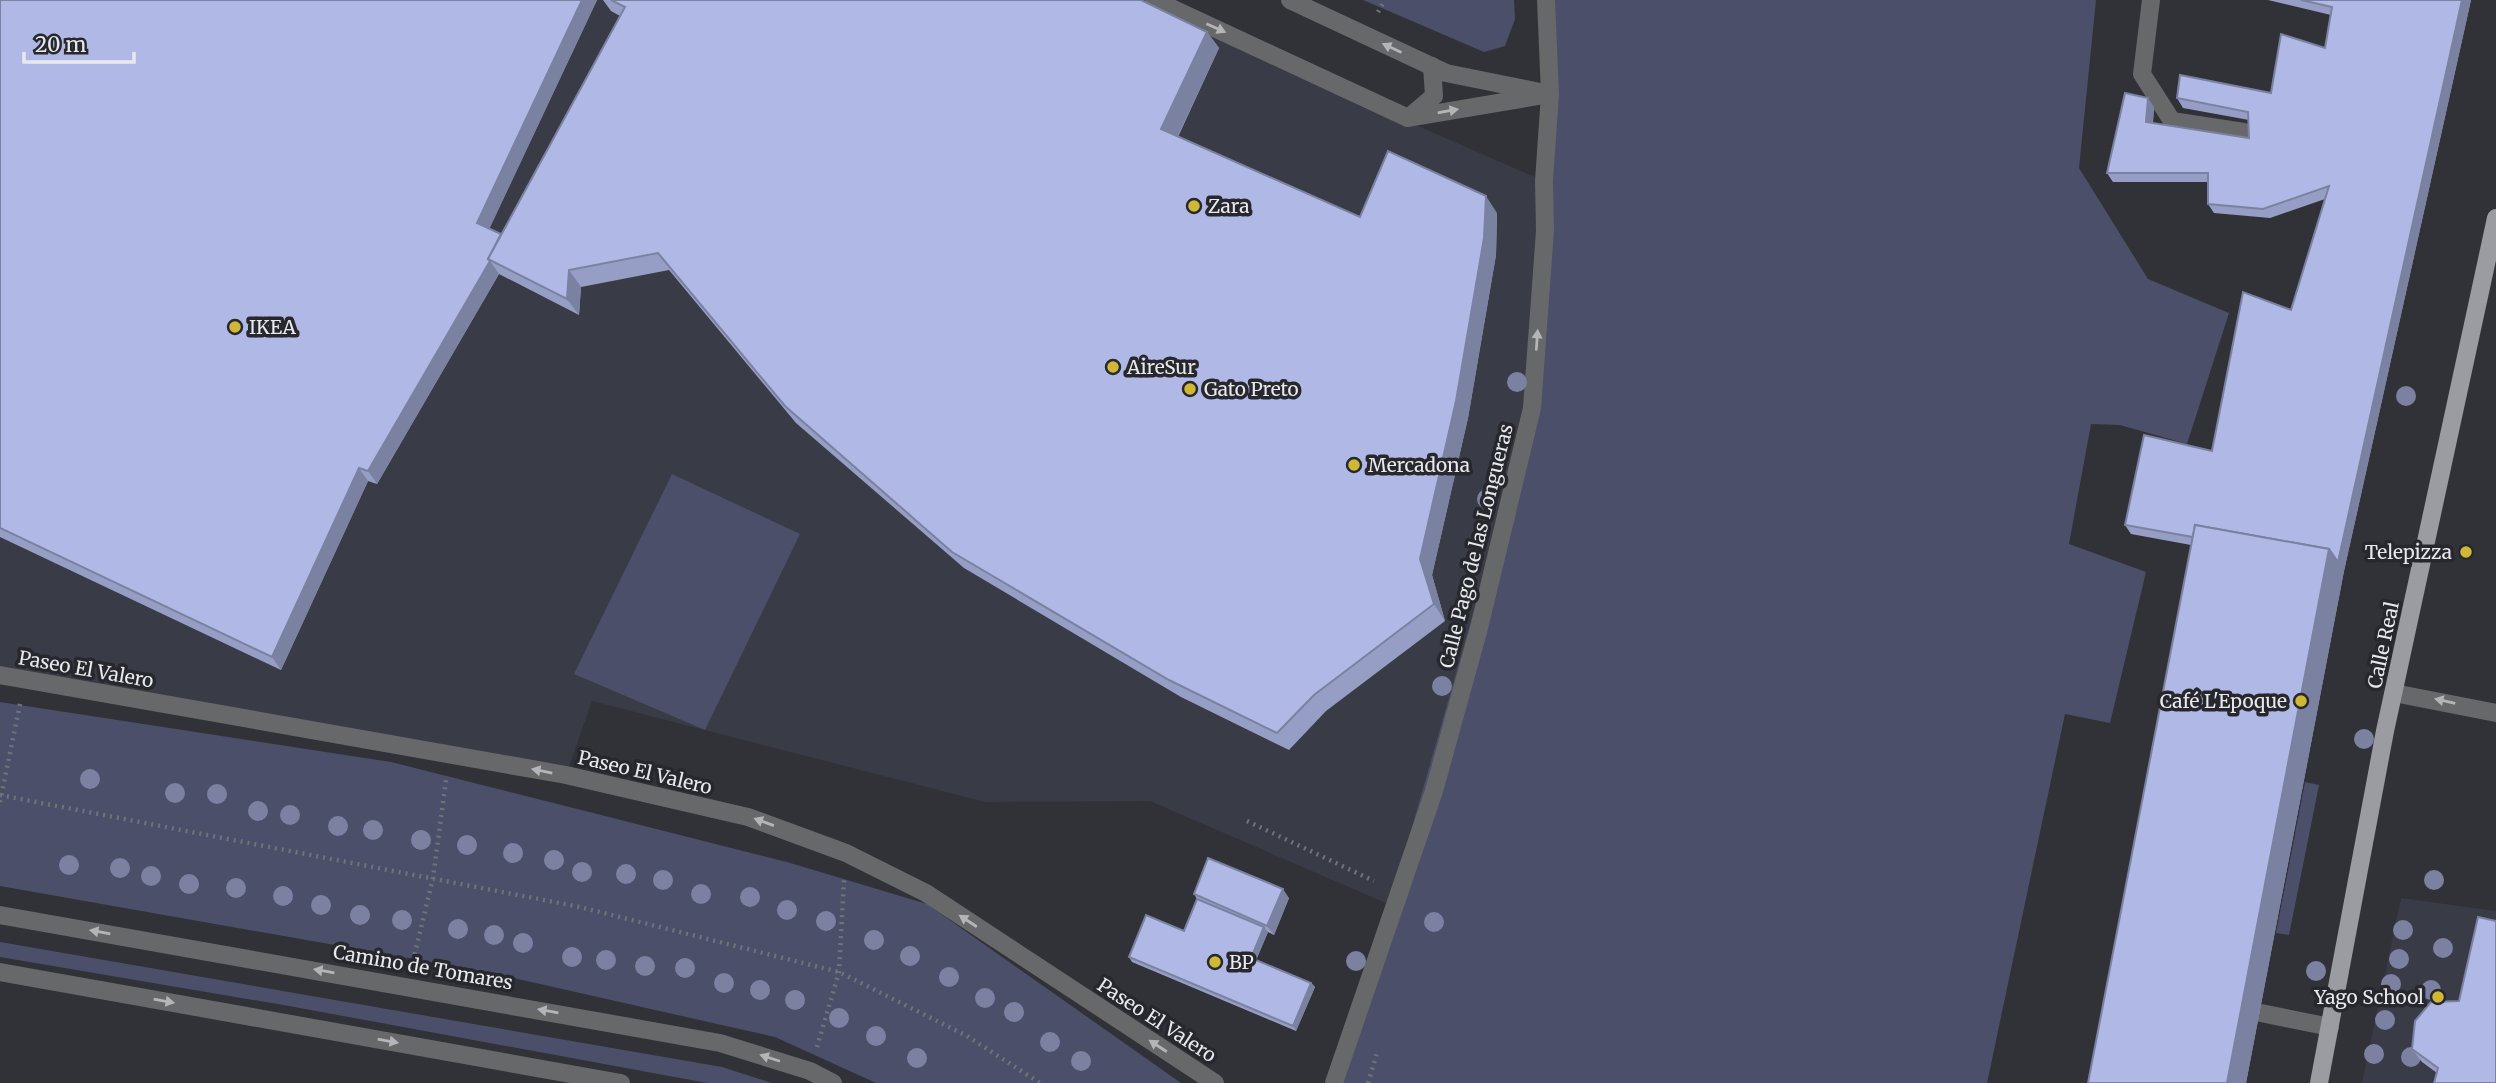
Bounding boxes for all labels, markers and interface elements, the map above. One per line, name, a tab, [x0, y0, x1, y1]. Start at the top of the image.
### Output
scale bar	[24, 21, 135, 65]
one-way arrow	[1206, 23, 1226, 34]
text: 20 m	[35, 31, 87, 58]
one-way arrow	[1382, 42, 1402, 54]
one-way arrow	[1437, 105, 1459, 116]
place label: Zara	[1208, 194, 1249, 218]
marker: Zara	[1186, 198, 1202, 214]
place label: IKEA	[249, 315, 297, 339]
marker: IKEA	[227, 319, 243, 335]
one-way arrow	[1532, 329, 1543, 351]
place label: AireSur	[1126, 355, 1196, 379]
marker: AireSur	[1105, 359, 1121, 375]
place label: Gato Preto	[1204, 377, 1299, 401]
marker: Gato Preto	[1182, 381, 1198, 397]
street label: Calle Pago de las Longueras	[1434, 421, 1518, 671]
place label: Mercadona	[1368, 453, 1470, 477]
marker: Mercadona	[1346, 457, 1362, 473]
place label: Telepizza	[2365, 540, 2452, 564]
marker: Telepizza	[2458, 544, 2474, 560]
street label: Calle Real	[2362, 599, 2404, 691]
street label: Paseo El Valero	[17, 645, 155, 693]
place label: Café L'Epoque	[2160, 689, 2287, 713]
marker: Café L'Epoque	[2293, 693, 2309, 709]
one-way arrow	[2434, 696, 2456, 707]
street label: Paseo El Valero	[576, 745, 714, 799]
one-way arrow	[531, 765, 553, 776]
one-way arrow	[753, 817, 774, 828]
one-way arrow	[958, 914, 978, 927]
one-way arrow	[89, 926, 111, 937]
street label: Camino de Tomares	[331, 939, 515, 995]
place label: BP	[1229, 950, 1254, 974]
marker: BP	[1207, 954, 1223, 970]
one-way arrow	[313, 965, 335, 976]
street label: Paseo El Valero	[1093, 973, 1221, 1067]
place label: Yago School	[2313, 985, 2424, 1009]
marker: Yago School	[2430, 989, 2446, 1005]
one-way arrow	[153, 996, 175, 1007]
one-way arrow	[537, 1005, 559, 1016]
one-way arrow	[377, 1036, 399, 1047]
one-way arrow	[1148, 1039, 1168, 1052]
one-way arrow	[759, 1053, 780, 1063]

